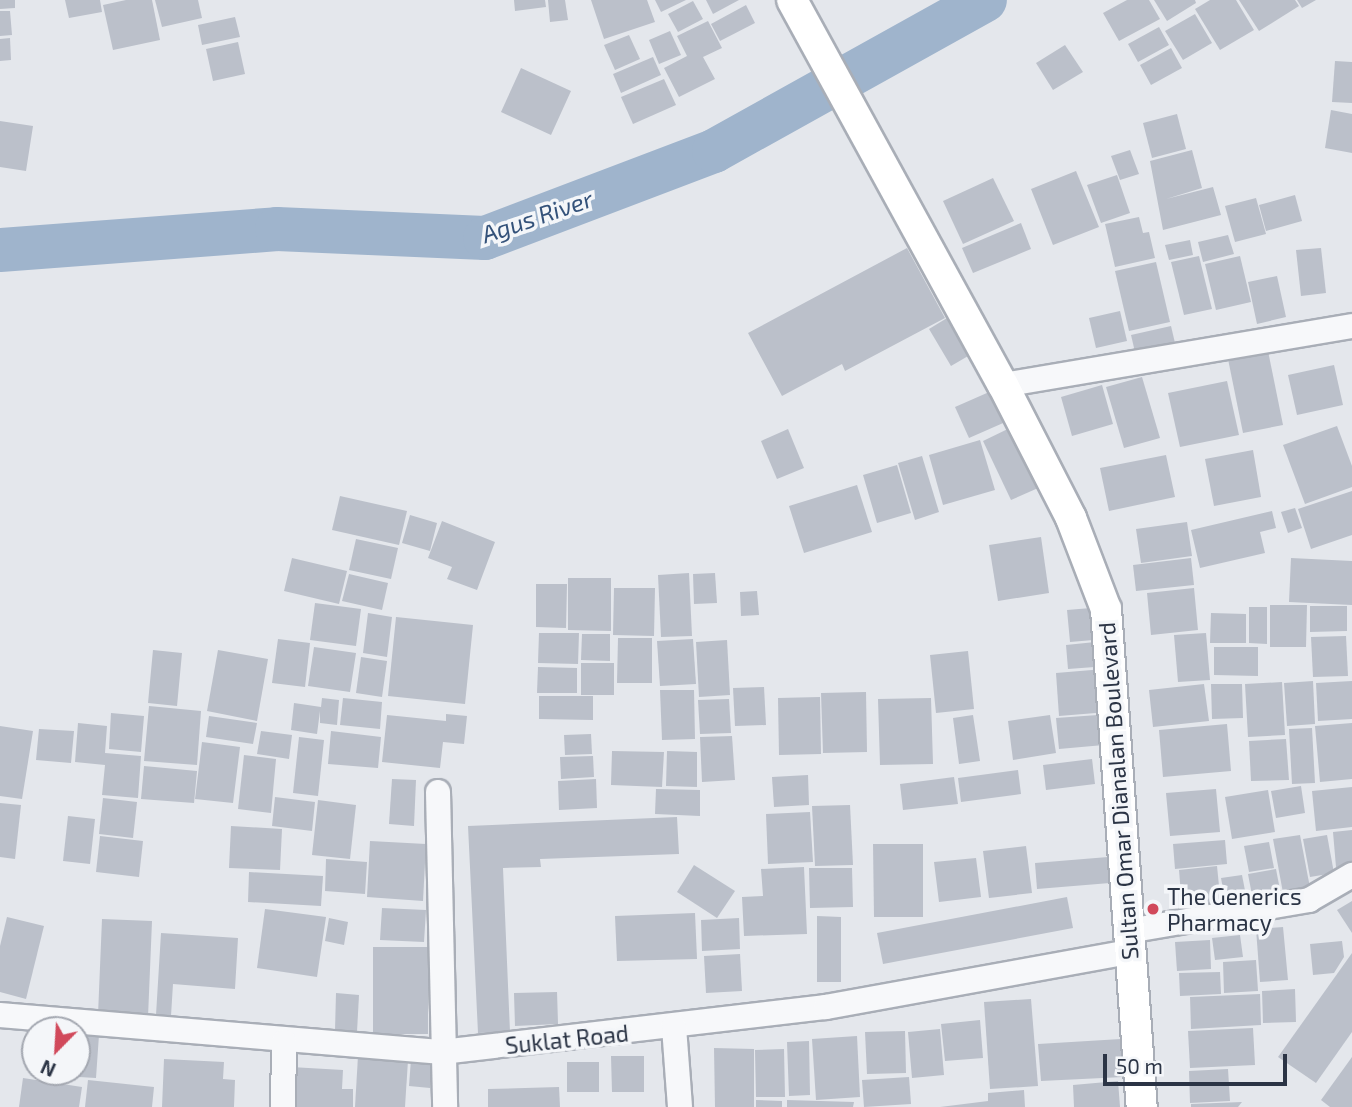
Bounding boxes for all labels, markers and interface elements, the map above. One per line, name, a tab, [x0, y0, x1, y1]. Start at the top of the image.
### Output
water label: Agus River	[478, 184, 596, 248]
street label: Sultan Omar Dianalan Boulevard	[1092, 621, 1144, 961]
place label: The Generics Pharmacy	[1167, 882, 1302, 936]
marker: The Generics Pharmacy	[1145, 901, 1161, 917]
north arrow	[21, 1016, 91, 1086]
street label: Suklat Road	[504, 1019, 630, 1059]
scale bar	[1107, 1040, 1291, 1084]
text: 50 m	[1116, 1053, 1163, 1078]
text: N	[37, 1056, 59, 1082]

